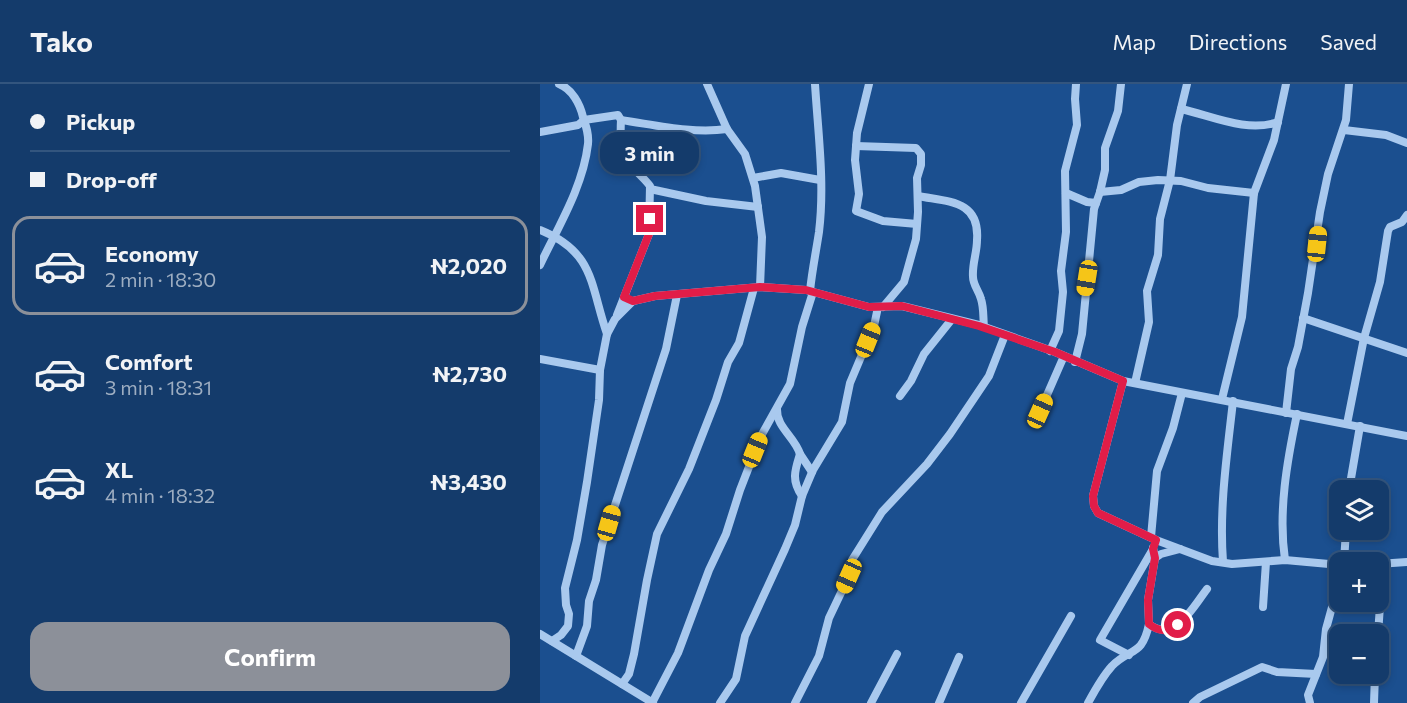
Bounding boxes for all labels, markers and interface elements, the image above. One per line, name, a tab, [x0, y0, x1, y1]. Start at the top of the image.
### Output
text: Tako	[30, 24, 93, 58]
text: Map	[1113, 29, 1156, 54]
text: Directions	[1189, 29, 1287, 54]
text: Saved	[1320, 29, 1377, 54]
text: Pickup	[66, 108, 135, 135]
callout: 3 min	[600, 132, 700, 174]
text: 3 min	[624, 141, 675, 165]
text: Drop-off	[66, 166, 157, 193]
route end	[636, 205, 663, 232]
car	[1306, 225, 1328, 263]
icon: car	[33, 239, 87, 293]
text: Economy	[105, 240, 199, 267]
text: ₦2,020	[430, 252, 507, 279]
car	[1075, 259, 1099, 297]
text: 2 min · 18:30	[105, 267, 216, 291]
car	[853, 320, 883, 360]
icon: car	[33, 347, 87, 401]
text: Comfort	[105, 348, 193, 375]
text: ₦2,730	[432, 360, 507, 387]
text: 3 min · 18:31	[105, 375, 212, 399]
car	[1024, 391, 1056, 431]
car	[740, 430, 770, 470]
icon: car	[33, 455, 87, 509]
text: XL	[105, 456, 133, 483]
text: ₦3,430	[430, 468, 507, 495]
map controls	[1329, 480, 1389, 684]
button: layers	[1329, 480, 1389, 540]
text: 4 min · 18:32	[105, 483, 215, 507]
car	[595, 503, 623, 543]
button: +	[1329, 552, 1389, 612]
car	[833, 556, 865, 596]
route start	[1164, 611, 1191, 638]
button: Confirm	[30, 622, 510, 691]
button: −	[1329, 624, 1389, 684]

